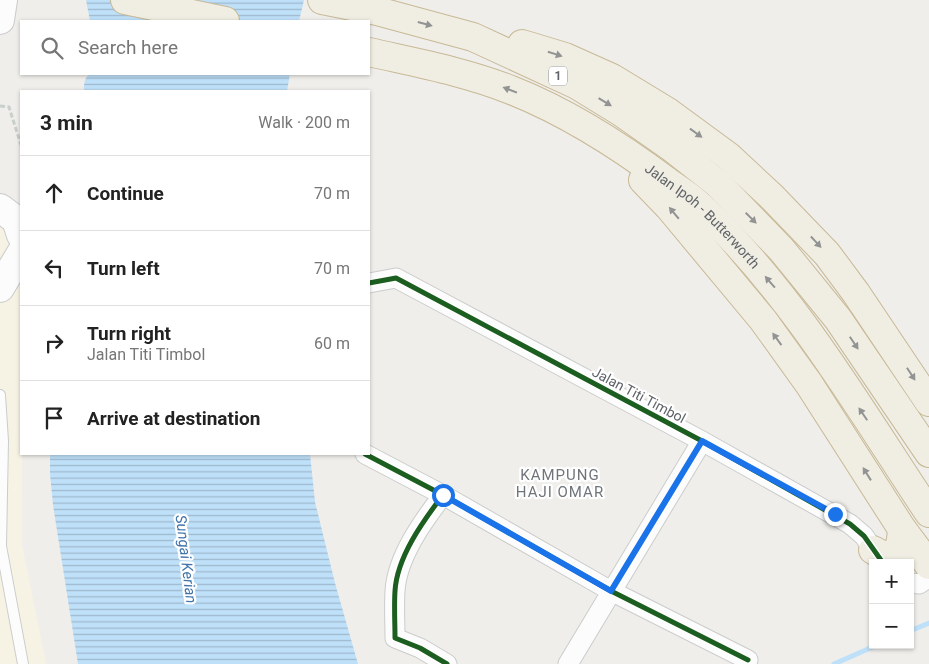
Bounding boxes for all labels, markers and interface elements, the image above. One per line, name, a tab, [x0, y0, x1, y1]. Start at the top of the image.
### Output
search box	[20, 20, 370, 75]
one-way arrow	[417, 20, 432, 28]
icon: search	[38, 34, 66, 62]
text: Search here	[78, 36, 178, 59]
one-way arrow	[548, 50, 563, 58]
road number: 1	[549, 66, 567, 85]
one-way arrow	[502, 86, 517, 93]
one-way arrow	[598, 98, 611, 107]
text: 3 min	[40, 111, 93, 135]
text: Walk · 200 m	[258, 113, 350, 132]
one-way arrow	[689, 128, 703, 138]
street label: Jalan Ipoh - Butterworth	[642, 160, 763, 272]
icon: ahead	[40, 179, 68, 207]
text: Continue	[87, 182, 164, 205]
text: 70 m	[314, 184, 350, 203]
one-way arrow	[669, 207, 680, 220]
one-way arrow	[745, 212, 757, 224]
one-way arrow	[810, 236, 822, 248]
icon: left	[40, 254, 68, 282]
text: Turn left	[87, 257, 160, 280]
text: 70 m	[314, 259, 350, 278]
one-way arrow	[764, 276, 776, 288]
text: Turn right	[87, 322, 171, 345]
icon: right	[40, 329, 68, 357]
one-way arrow	[772, 332, 782, 346]
text: 60 m	[314, 334, 350, 353]
one-way arrow	[850, 336, 859, 350]
text: Jalan Titi Timbol	[87, 345, 205, 364]
street label: Jalan Titi Timbol	[590, 364, 688, 426]
one-way arrow	[906, 367, 916, 381]
icon: arrive	[40, 404, 68, 432]
text: Arrive at destination	[87, 407, 260, 430]
one-way arrow	[859, 408, 868, 421]
district label: KAMPUNG HAJI OMAR	[516, 466, 604, 501]
one-way arrow	[862, 468, 871, 481]
route start	[432, 484, 455, 507]
route end	[824, 503, 847, 526]
water label: Sungai Kerian	[172, 514, 200, 604]
map controls	[869, 559, 914, 649]
button: +	[869, 559, 914, 604]
button: −	[869, 604, 914, 649]

